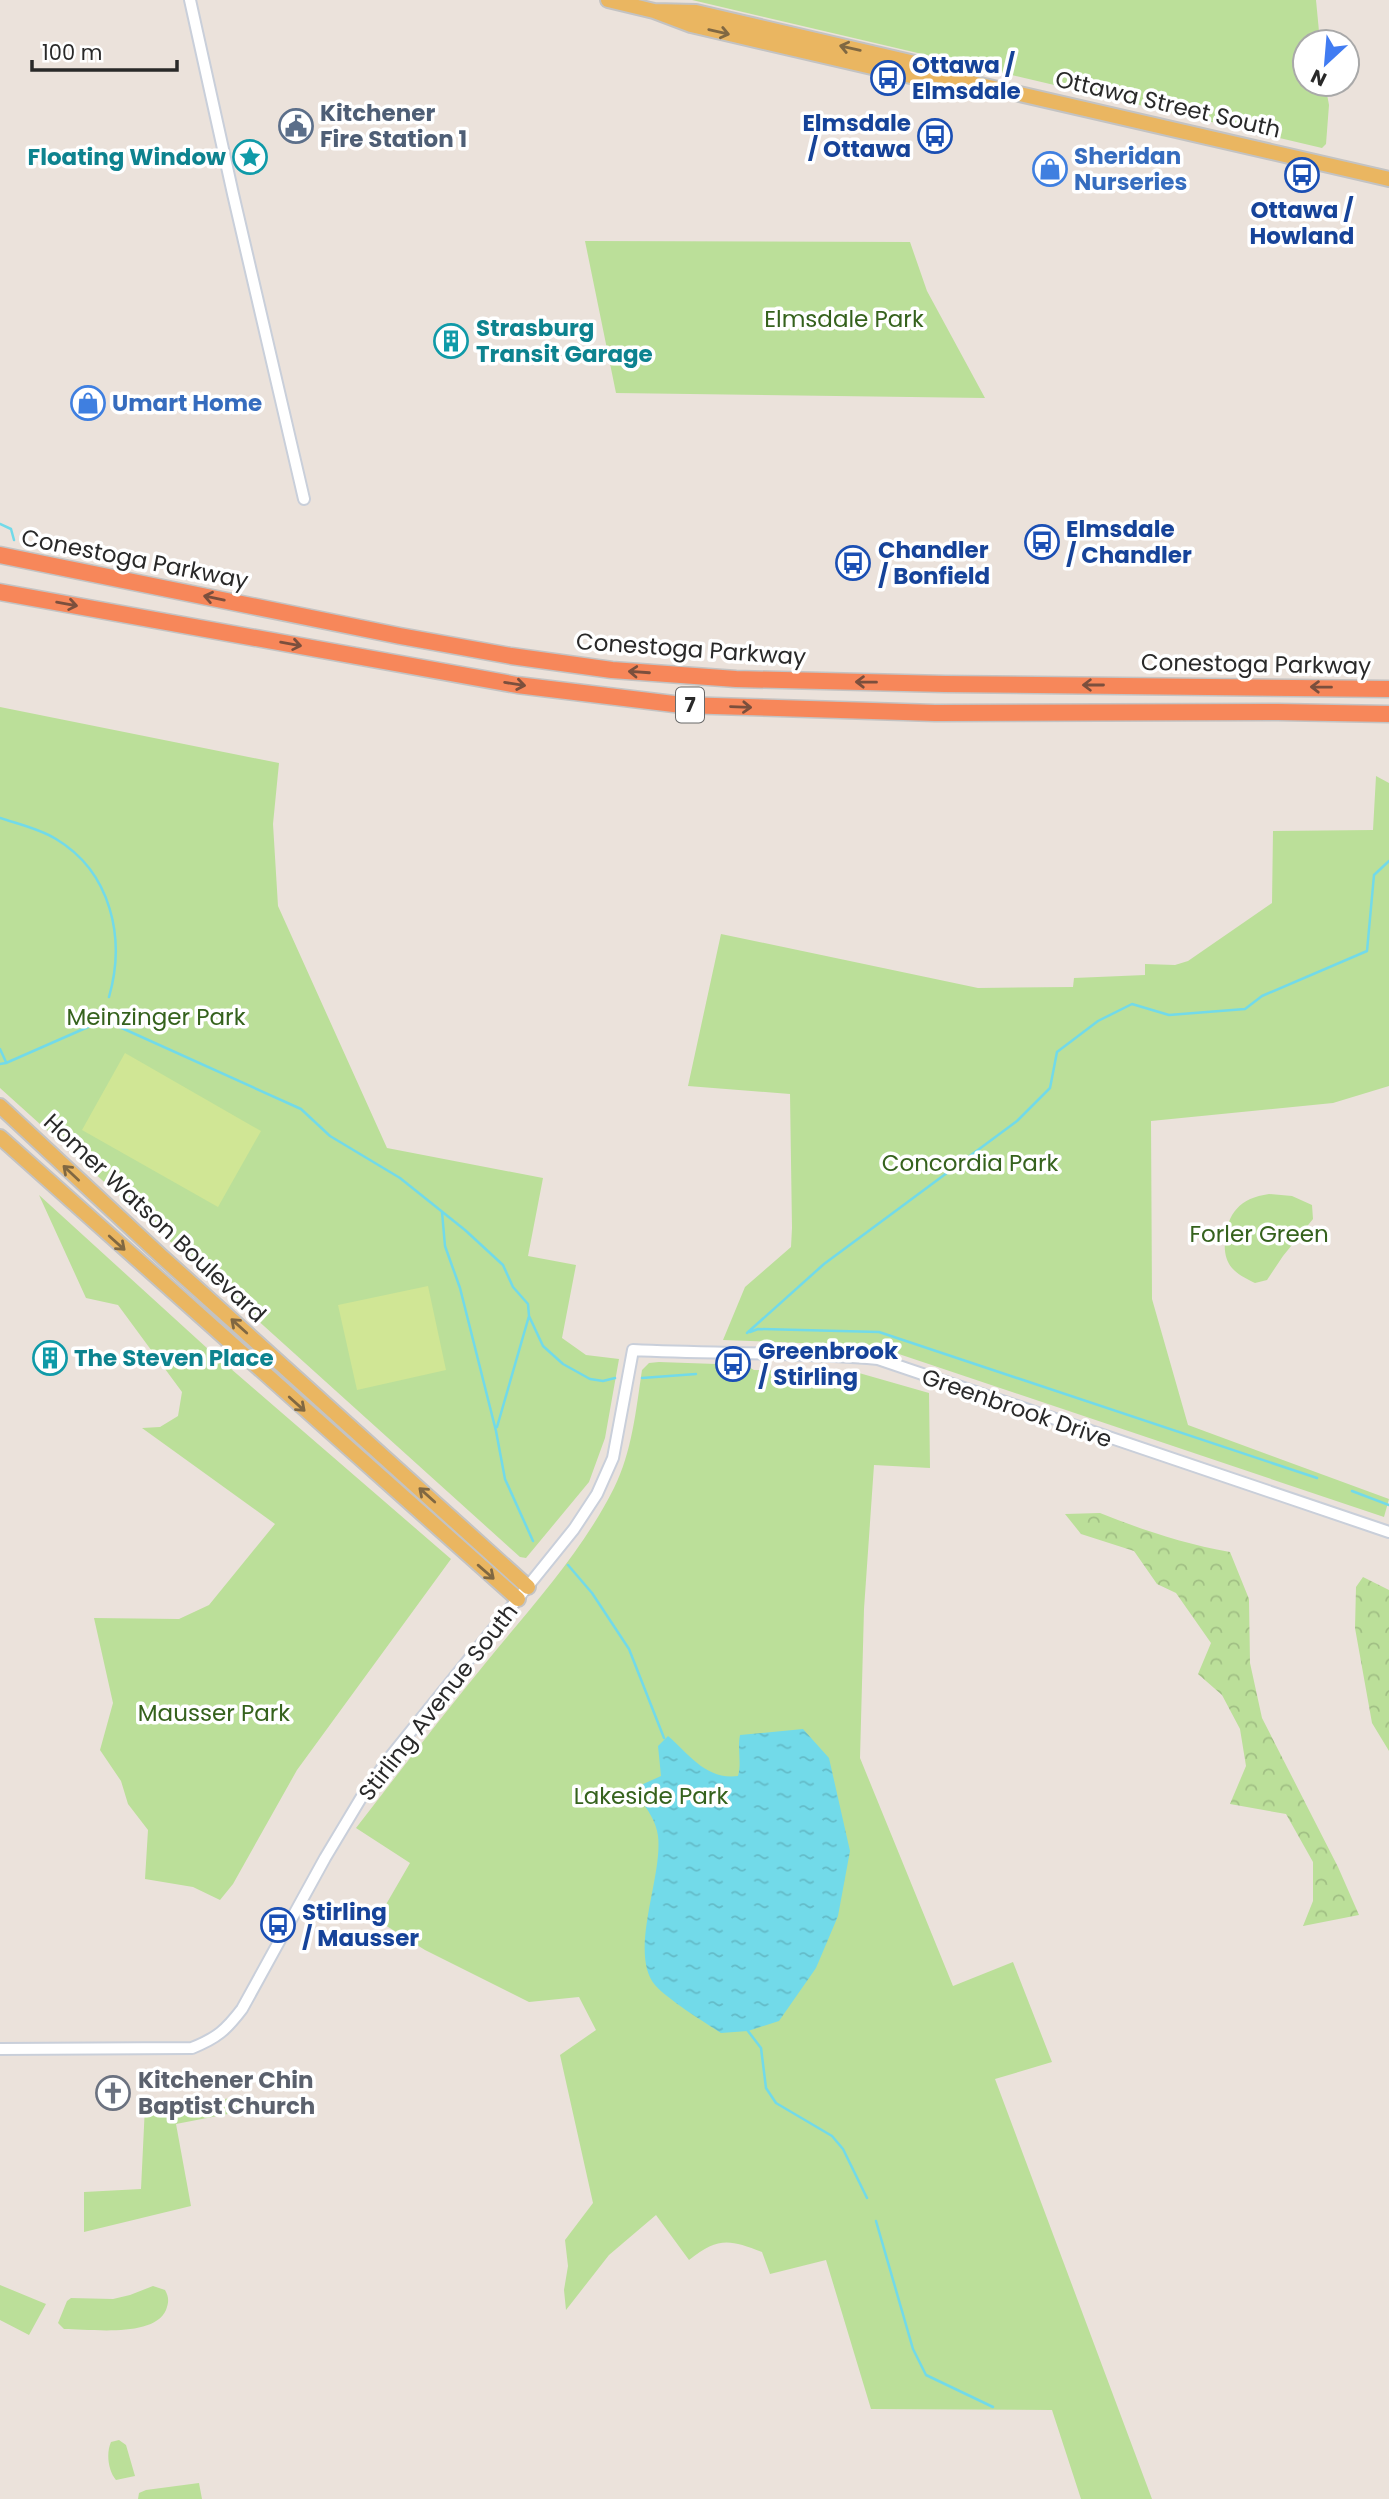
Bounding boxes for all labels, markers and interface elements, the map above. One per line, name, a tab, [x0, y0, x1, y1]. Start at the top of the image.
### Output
one-way arrow	[707, 25, 730, 39]
scale bar	[32, 28, 177, 72]
north arrow	[1291, 28, 1361, 98]
text: 100 m	[42, 38, 102, 67]
one-way arrow	[839, 40, 862, 54]
place label: Ottawa / Elmsdale	[912, 49, 1021, 107]
bus stop icon: Ottawa / Elmsdale	[869, 59, 907, 97]
street label: Ottawa Street South	[1052, 62, 1284, 146]
text: N	[1306, 63, 1331, 93]
place label: Kitchener Fire Station 1	[320, 97, 467, 155]
public building icon: Kitchener Fire Station 1	[277, 107, 315, 145]
place label: Elmsdale / Ottawa	[802, 107, 911, 165]
bus stop icon: Elmsdale / Ottawa	[916, 117, 954, 155]
place icon: Floating Window	[231, 138, 269, 176]
place label: Sheridan Nurseries	[1074, 140, 1187, 198]
place label: Floating Window	[28, 141, 226, 173]
shop icon: Sheridan Nurseries	[1031, 150, 1069, 188]
bus stop icon: Ottawa / Howland	[1283, 156, 1321, 194]
place label: Ottawa / Howland	[1250, 194, 1354, 252]
park label: Elmsdale Park	[764, 303, 924, 335]
place label: Strasburg Transit Garage	[476, 312, 653, 370]
building icon: Strasburg Transit Garage	[432, 322, 470, 360]
shop icon: Umart Home	[69, 384, 107, 422]
place label: Umart Home	[112, 387, 262, 419]
place label: Elmsdale / Chandler	[1066, 513, 1192, 571]
street label: Conestoga Parkway	[19, 521, 251, 597]
bus stop icon: Elmsdale / Chandler	[1023, 523, 1061, 561]
place label: Chandler / Bonfield	[878, 534, 990, 592]
bus stop icon: Chandler / Bonfield	[834, 544, 872, 582]
one-way arrow	[203, 590, 226, 604]
one-way arrow	[55, 598, 78, 611]
street label: Conestoga Parkway	[575, 625, 807, 673]
one-way arrow	[279, 638, 302, 651]
street label: Conestoga Parkway	[1141, 646, 1372, 682]
one-way arrow	[628, 665, 650, 678]
one-way arrow	[855, 676, 878, 689]
one-way arrow	[503, 678, 526, 691]
one-way arrow	[1082, 678, 1105, 692]
one-way arrow	[1310, 680, 1333, 693]
road number: 7	[676, 688, 704, 722]
one-way arrow	[729, 700, 752, 713]
park label: Meinzinger Park	[66, 1001, 246, 1033]
street label: Homer Watson Boulevard	[37, 1106, 273, 1330]
park label: Concordia Park	[882, 1147, 1058, 1179]
one-way arrow	[63, 1164, 80, 1181]
park label: Forler Green	[1189, 1218, 1329, 1250]
one-way arrow	[108, 1234, 125, 1251]
one-way arrow	[231, 1318, 248, 1335]
place label: Greenbrook / Stirling	[758, 1335, 899, 1393]
building icon: The Steven Place	[31, 1339, 69, 1377]
place label: The Steven Place	[74, 1342, 274, 1374]
bus stop icon: Greenbrook / Stirling	[714, 1345, 752, 1383]
street label: Greenbrook Drive	[918, 1360, 1116, 1456]
one-way arrow	[288, 1396, 306, 1412]
one-way arrow	[418, 1487, 436, 1503]
one-way arrow	[477, 1564, 495, 1580]
street label: Stirling Avenue South	[351, 1597, 525, 1807]
park label: Mausser Park	[138, 1697, 290, 1729]
park label: Lakeside Park	[574, 1780, 728, 1812]
place label: Stirling / Mausser	[302, 1896, 419, 1954]
bus stop icon: Stirling / Mausser	[259, 1906, 297, 1944]
place label: Kitchener Chin Baptist Church	[138, 2064, 315, 2122]
church icon: Kitchener Chin Baptist Church	[94, 2074, 132, 2112]

